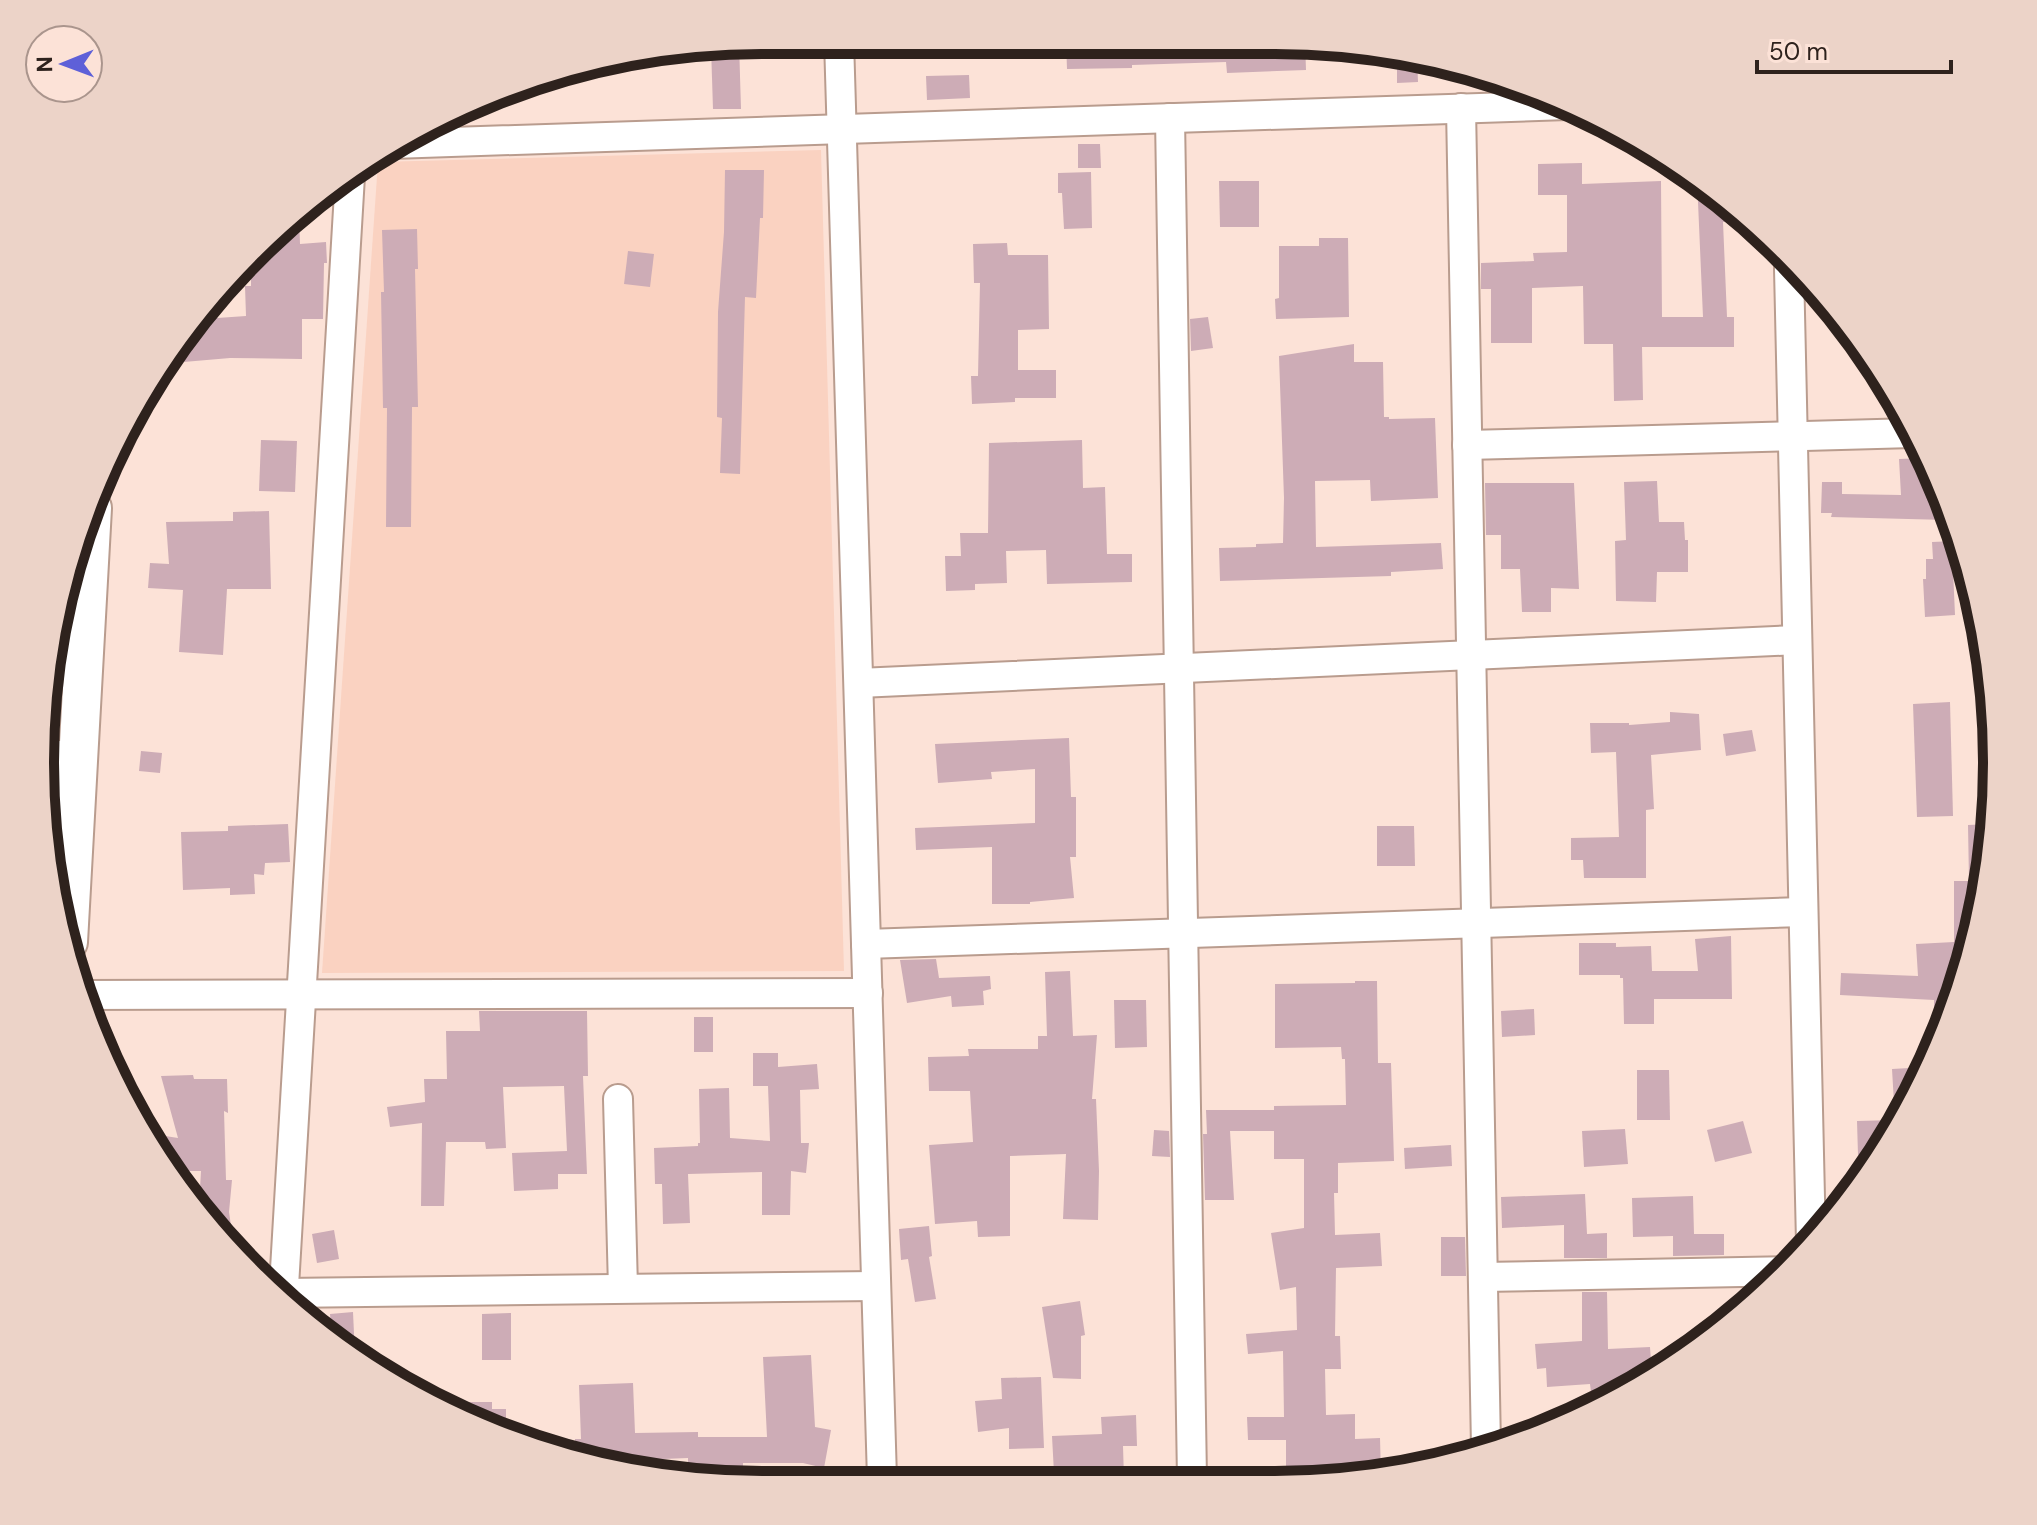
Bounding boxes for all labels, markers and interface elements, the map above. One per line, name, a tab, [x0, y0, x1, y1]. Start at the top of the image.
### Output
north arrow	[24, 24, 104, 104]
scale bar	[1757, 24, 1951, 74]
text: 50 m	[1769, 36, 1828, 67]
text: N	[30, 56, 59, 73]

